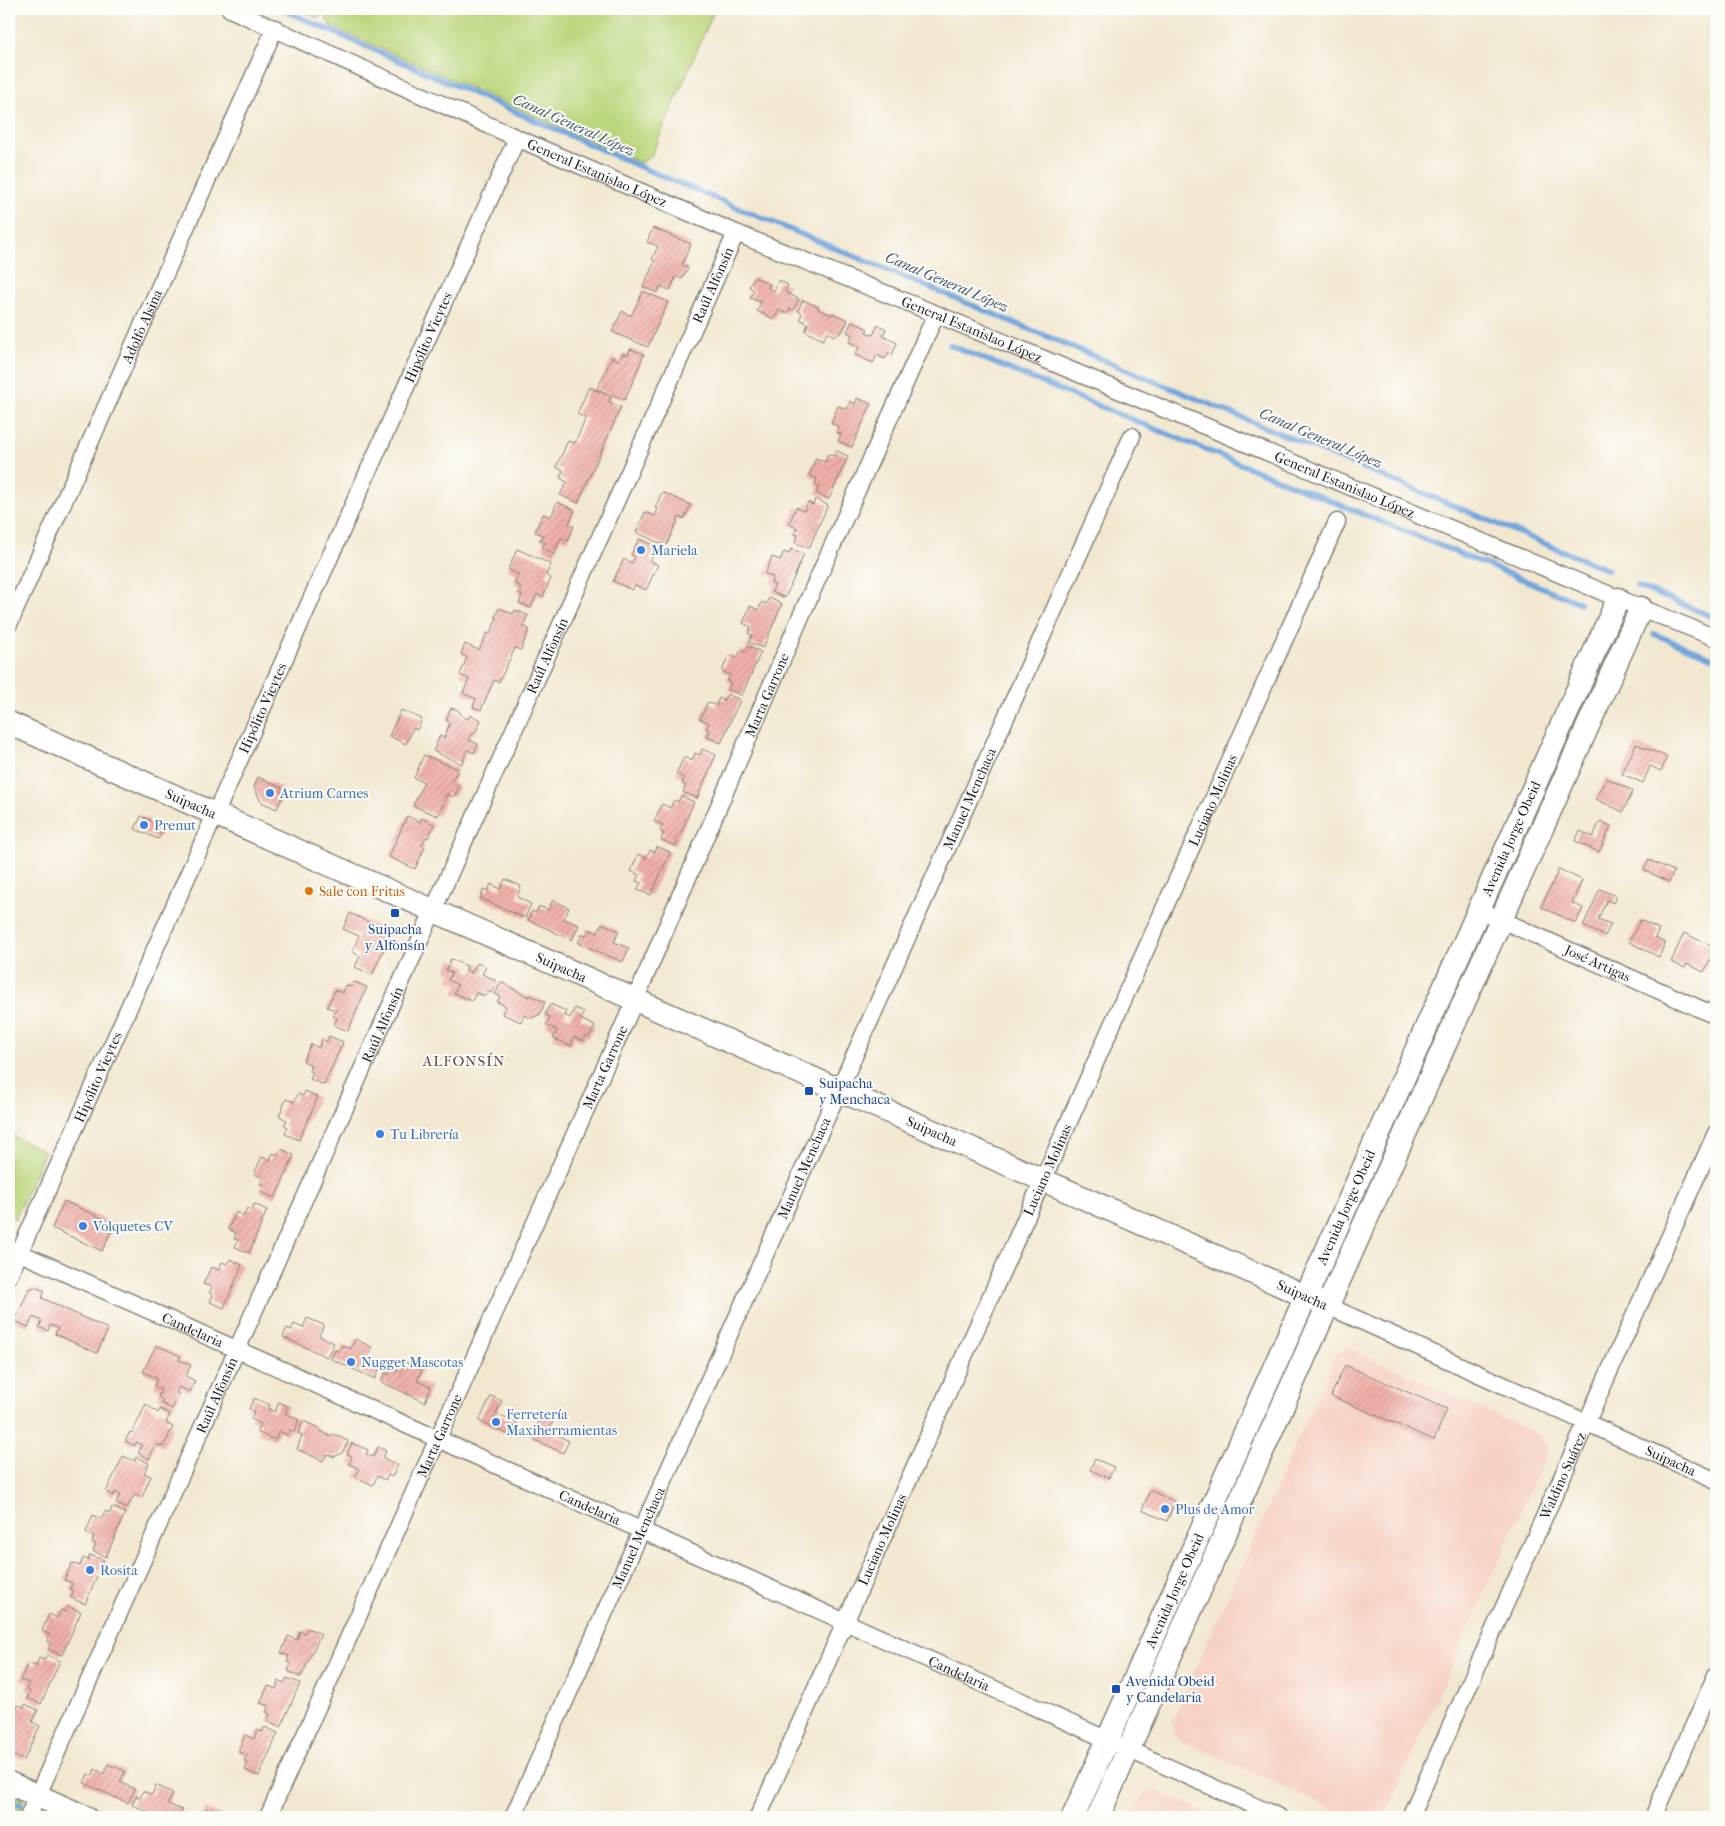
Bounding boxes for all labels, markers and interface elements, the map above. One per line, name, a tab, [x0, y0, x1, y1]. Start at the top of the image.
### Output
water label: Canal General López	[510, 90, 638, 160]
street label: General Estanislao López	[525, 135, 670, 211]
street label: Raúl Alfonsín	[688, 244, 737, 326]
water label: Canal General López	[883, 248, 1011, 316]
street label: Adolfo Alsina	[118, 286, 166, 367]
street label: Hipólito Vieytes	[400, 289, 456, 385]
street label: General Estanislao López	[899, 292, 1045, 366]
water label: Canal General López	[1257, 404, 1385, 472]
street label: General Estanislao López	[1272, 448, 1418, 521]
place label: Mariela	[651, 542, 698, 559]
marker: Mariela	[635, 544, 647, 556]
street label: Raúl Alfonsín	[523, 615, 571, 696]
street label: Marta Garrone	[741, 650, 793, 740]
street label: Hipólito Vieytes	[235, 660, 290, 756]
street label: Manuel Menchaca	[939, 745, 1000, 852]
street label: Luciano Molinas	[1185, 751, 1241, 849]
street label: Avenida Jorge Obeid	[1477, 778, 1544, 900]
street label: Suipacha	[163, 785, 220, 822]
place label: Atrium Carnes	[279, 785, 369, 802]
marker: Atrium Carnes	[264, 787, 276, 799]
place label: Prenut	[154, 817, 196, 834]
marker: Prenut	[138, 819, 150, 831]
place label: Sale con Fritas	[319, 883, 405, 900]
marker: Sale con Fritas	[303, 885, 315, 897]
marker: Suipacha y Alfonsín	[389, 907, 401, 919]
place label: Suipacha y Alfonsín	[365, 921, 425, 954]
street label: José Artigas	[1561, 941, 1633, 985]
street label: Suipacha	[533, 949, 590, 986]
street label: Raúl Alfonsín	[358, 984, 407, 1065]
street label: Marta Garrone	[579, 1023, 631, 1112]
street label: Hipólito Vieytes	[70, 1029, 125, 1125]
district label: ALFONSÍN	[422, 1052, 505, 1070]
place label: Suipacha y Menchaca	[819, 1075, 891, 1108]
marker: Suipacha y Menchaca	[803, 1085, 815, 1097]
street label: Suipacha	[904, 1112, 960, 1150]
street label: Manuel Menchaca	[774, 1114, 834, 1222]
street label: Luciano Molinas	[1019, 1121, 1075, 1218]
place label: Tu Librería	[390, 1126, 460, 1143]
marker: Tu Librería	[374, 1128, 386, 1140]
street label: Avenida Jorge Obeid	[1312, 1147, 1379, 1268]
place label: Volquetes CV	[92, 1218, 174, 1235]
marker: Volquetes CV	[77, 1220, 89, 1232]
street label: Suipacha	[1274, 1276, 1331, 1314]
street label: Candelaria	[159, 1309, 226, 1351]
street label: Raúl Alfonsín	[192, 1354, 241, 1436]
place label: Nugget Mascotas	[361, 1354, 463, 1371]
marker: Nugget Mascotas	[345, 1356, 357, 1368]
street label: Marta Garrone	[413, 1391, 466, 1480]
place label: Ferretería Maxiherramientas	[506, 1406, 617, 1439]
marker: Ferretería Maxiherramientas	[490, 1416, 502, 1428]
street label: Waldino Suárez	[1535, 1429, 1590, 1523]
street label: Suipacha	[1643, 1442, 1699, 1480]
street label: Manuel Menchaca	[608, 1484, 669, 1591]
street label: Candelaria	[556, 1486, 624, 1529]
street label: Luciano Molinas	[854, 1491, 910, 1588]
place label: Plus de Amor	[1175, 1501, 1255, 1518]
marker: Plus de Amor	[1159, 1503, 1171, 1515]
street label: Avenida Jorge Obeid	[1141, 1530, 1208, 1652]
place label: Rosita	[100, 1562, 138, 1579]
marker: Rosita	[84, 1564, 96, 1576]
street label: Candelaria	[926, 1652, 993, 1695]
place label: Avenida Obeid y Candelaria	[1125, 1673, 1215, 1706]
marker: Avenida Obeid y Candelaria	[1110, 1683, 1122, 1695]

